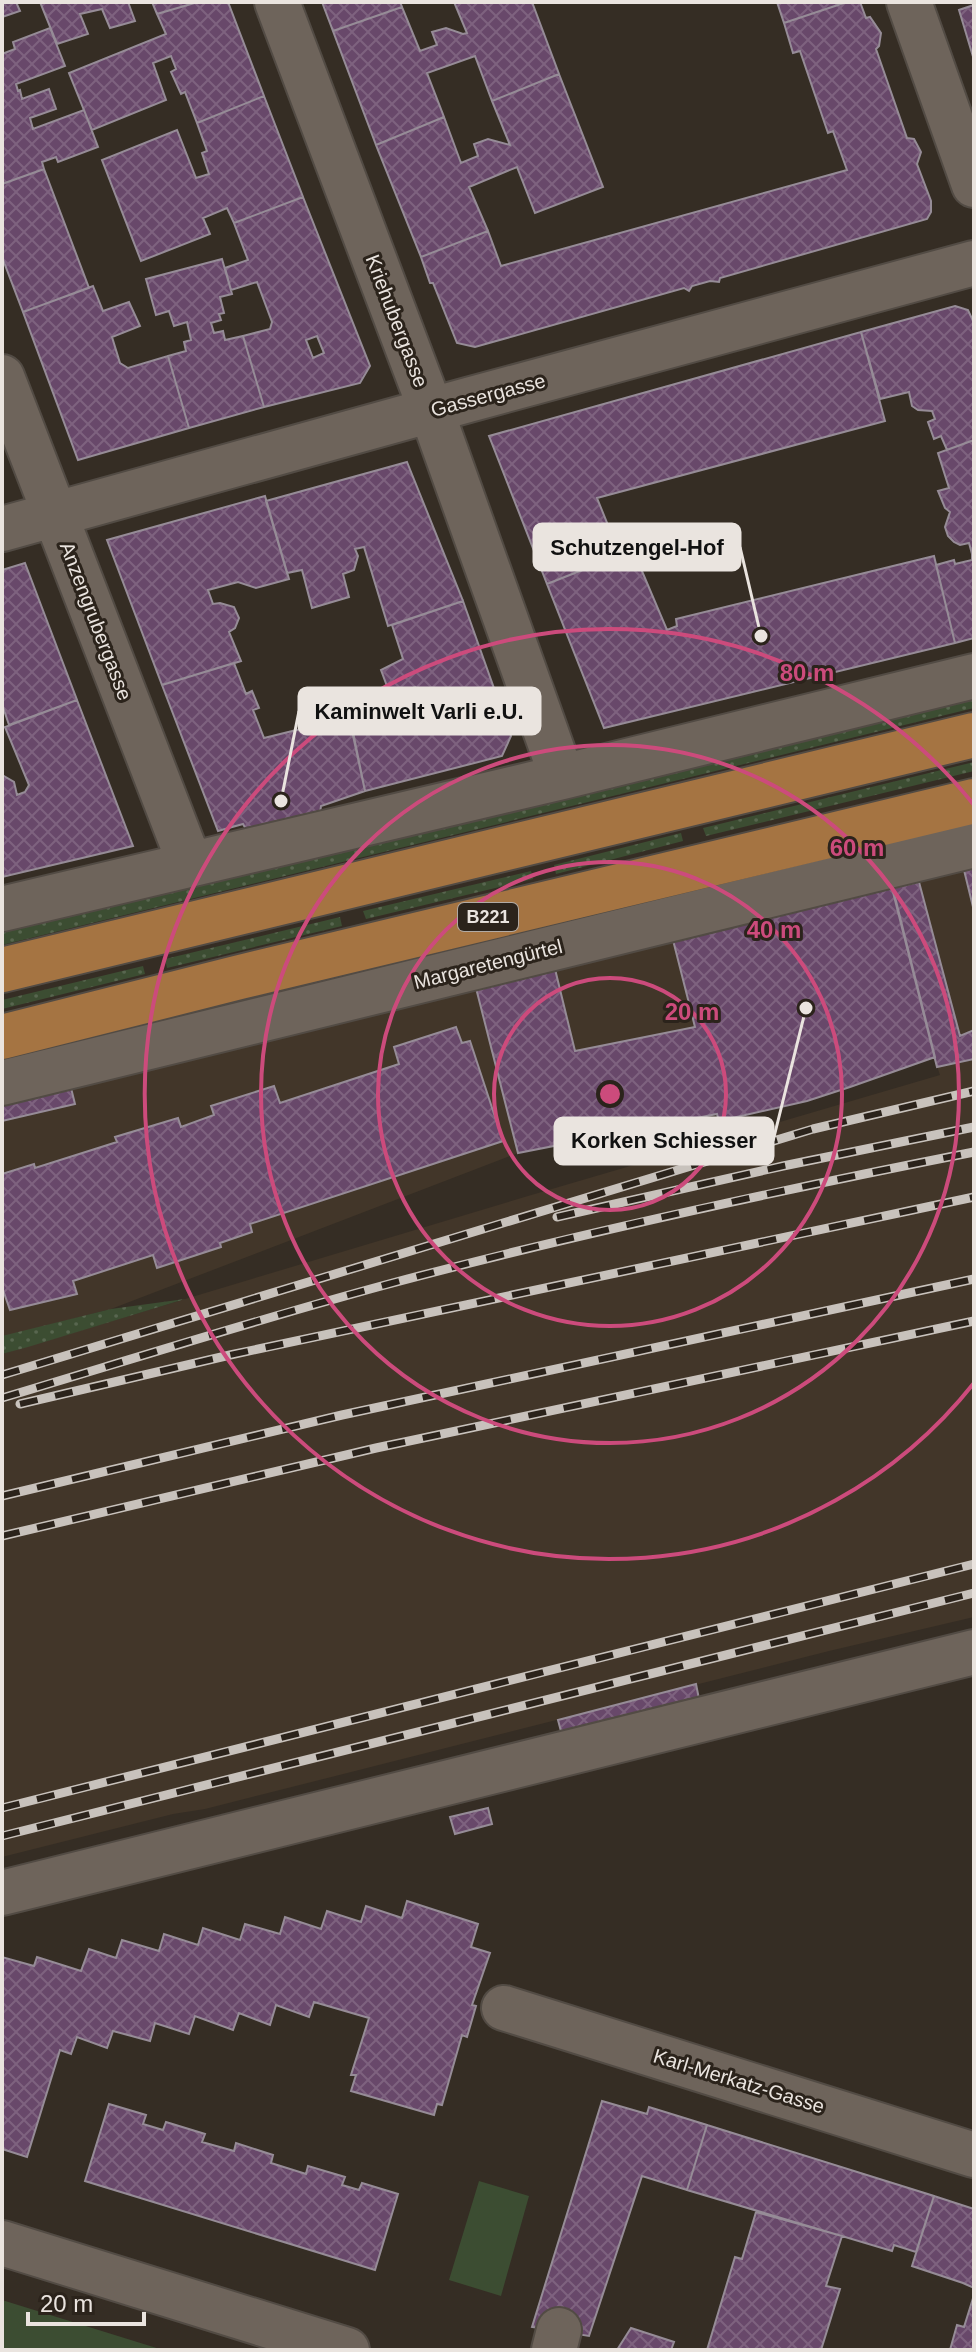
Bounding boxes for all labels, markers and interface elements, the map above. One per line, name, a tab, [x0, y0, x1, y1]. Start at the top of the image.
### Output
street label: Kriehubergasse	[362, 252, 432, 390]
street label: Gassergasse	[428, 369, 548, 421]
callout: Schutzengel-Hof	[534, 524, 740, 570]
text: Schutzengel-Hof	[550, 535, 724, 560]
street label: Anzengrubergasse	[56, 539, 136, 703]
text: 80 m	[780, 659, 834, 686]
callout: Kaminwelt Varli e.U.	[299, 688, 540, 734]
text: Kaminwelt Varli e.U.	[314, 699, 524, 724]
text: 60 m	[830, 834, 884, 861]
road number: B221	[458, 903, 518, 931]
text: 40 m	[747, 916, 801, 943]
street label: Margaretengürtel	[411, 935, 565, 993]
text: 20 m	[665, 998, 719, 1025]
centre of rings	[596, 1080, 624, 1108]
callout: Korken Schiesser	[555, 1118, 773, 1164]
text: Korken Schiesser	[571, 1128, 757, 1153]
street label: Karl-Merkatz-Gasse	[651, 2044, 827, 2118]
scale bar	[28, 2276, 144, 2326]
text: 20 m	[40, 2290, 93, 2317]

